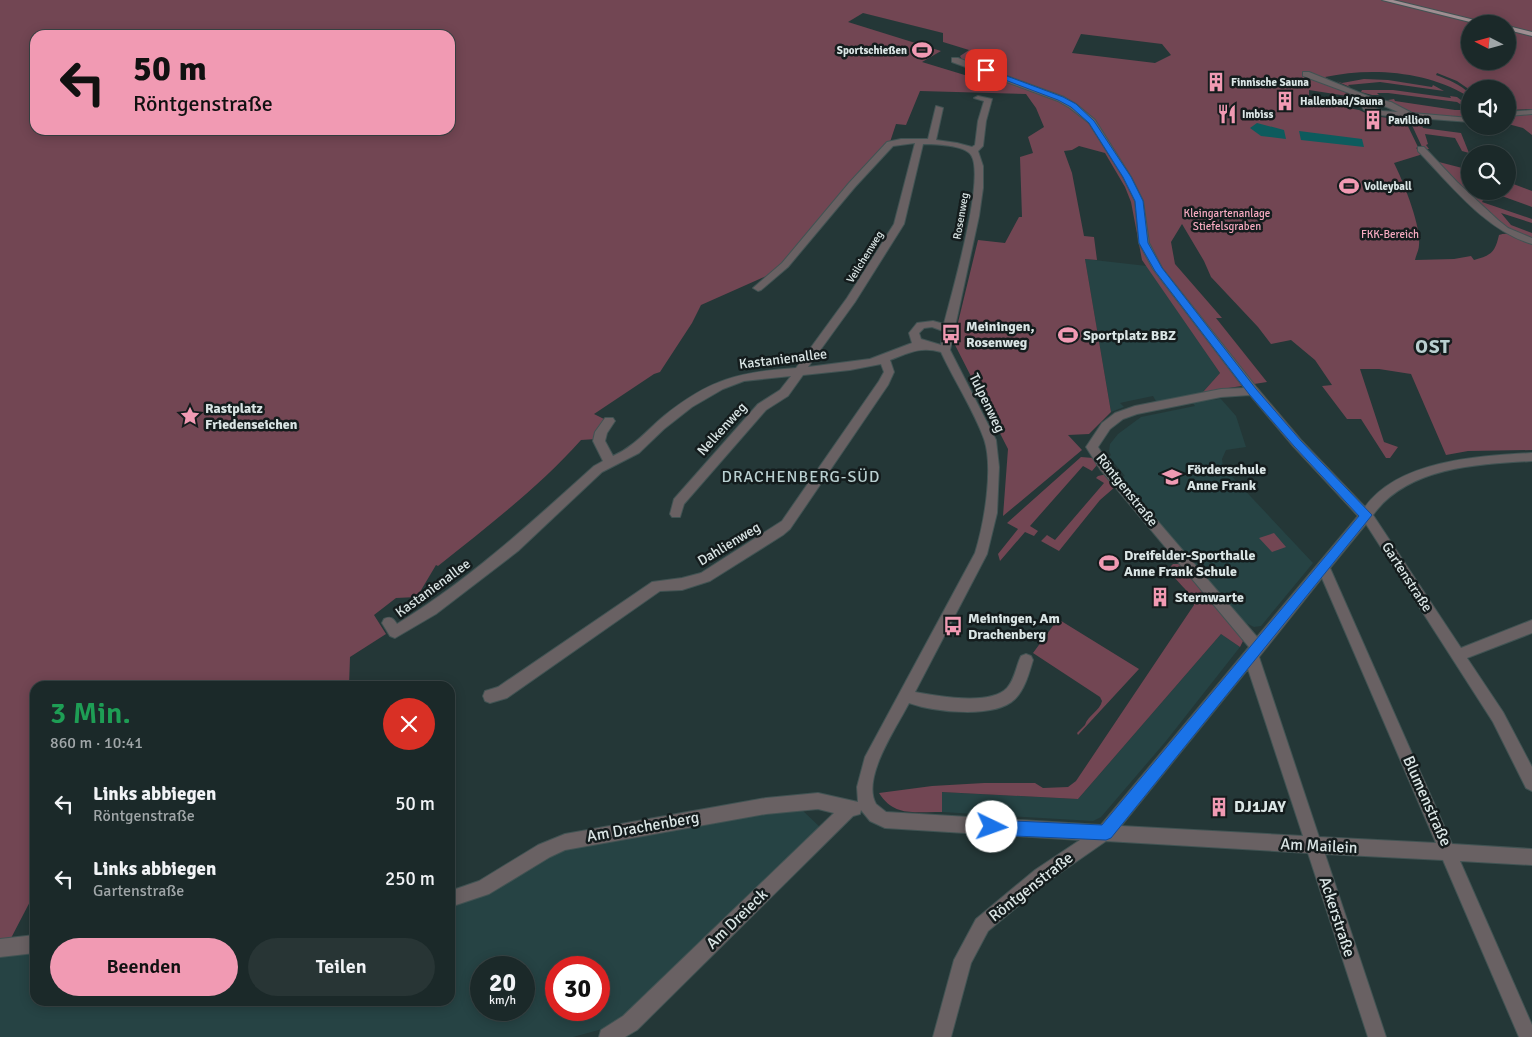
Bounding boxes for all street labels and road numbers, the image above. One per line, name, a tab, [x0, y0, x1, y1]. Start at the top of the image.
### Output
street label: Rosenweg	[950, 191, 972, 240]
street label: Veilchenweg	[844, 228, 886, 285]
street label: Kastanienallee	[738, 345, 828, 373]
street label: Tulpenweg	[965, 371, 1009, 435]
street label: Nelkenweg	[694, 399, 750, 459]
street label: Röntgenstraße	[1092, 450, 1162, 530]
street label: Dahlienweg	[695, 519, 763, 569]
street label: Gartenstraße	[1378, 539, 1436, 615]
street label: Kastanienallee	[392, 555, 474, 621]
street label: Blumenstraße	[1398, 753, 1456, 849]
street label: Am Drachenberg	[585, 807, 701, 847]
street label: Am Mailein	[1280, 834, 1358, 858]
street label: Röntgenstraße	[985, 848, 1077, 926]
street label: Ackerstraße	[1315, 874, 1359, 960]
street label: Am Dreieck	[702, 885, 772, 953]

